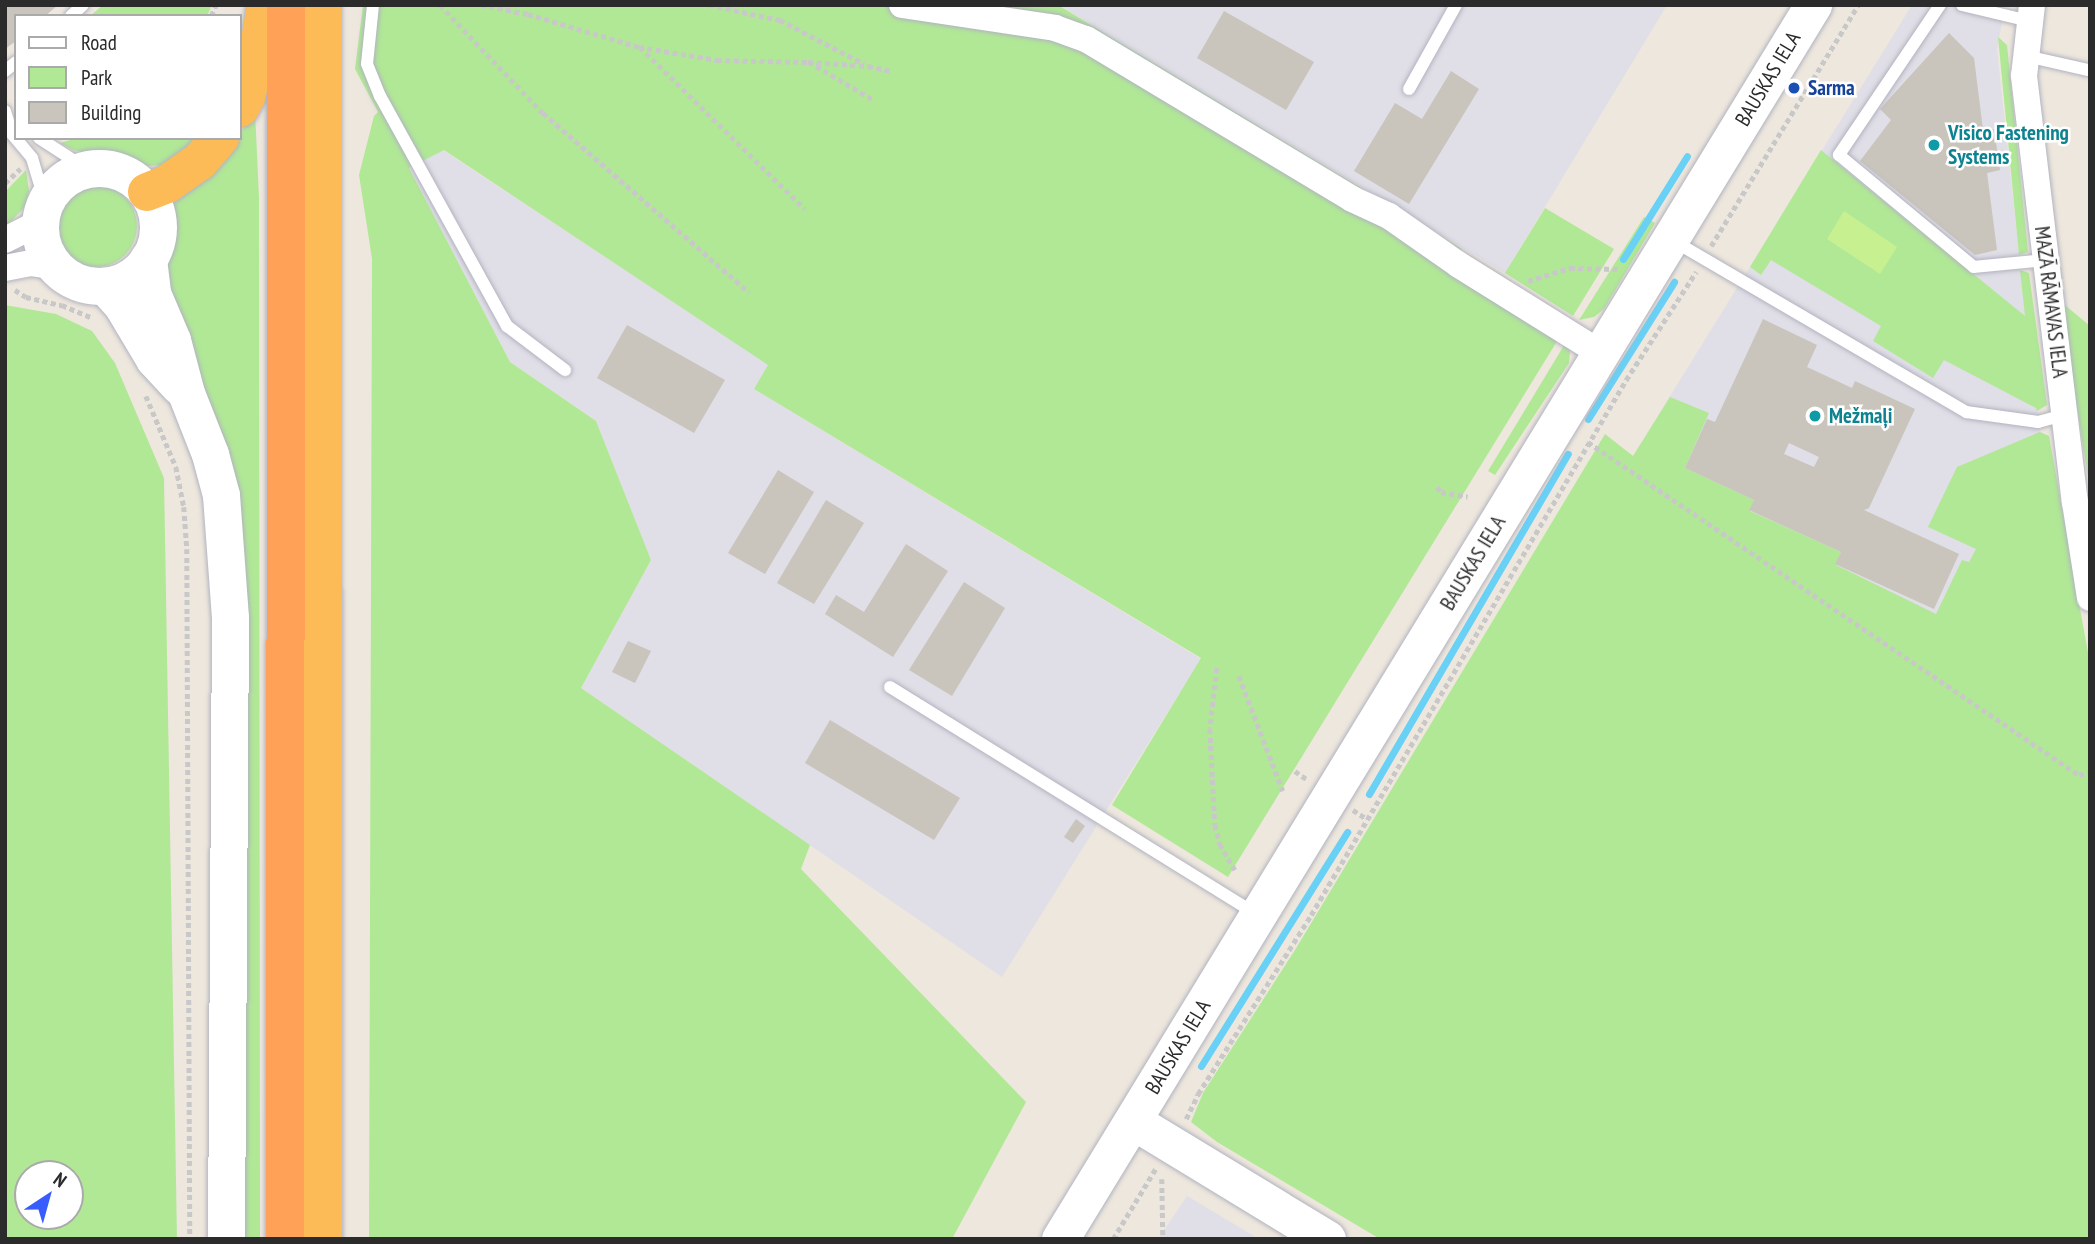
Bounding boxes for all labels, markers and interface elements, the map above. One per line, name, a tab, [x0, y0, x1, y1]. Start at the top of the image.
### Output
legend	[14, 14, 242, 140]
street label: BAUSKAS IELA	[1730, 27, 1806, 131]
text: Road	[81, 29, 117, 56]
text: Park	[81, 64, 112, 91]
place label: Sarma	[1808, 75, 1855, 101]
marker: Sarma	[1786, 80, 1802, 96]
text: Building	[81, 99, 141, 126]
place label: Visico Fastening Systems	[1948, 120, 2069, 170]
marker: Visico Fastening Systems	[1926, 137, 1942, 153]
street label: MAZĀ RĀMAVAS IELA	[2029, 224, 2073, 380]
place label: Mežmaļi	[1829, 403, 1892, 429]
marker: Mežmaļi	[1807, 408, 1823, 424]
street label: BAUSKAS IELA	[1435, 511, 1511, 615]
street label: BAUSKAS IELA	[1140, 995, 1216, 1099]
north arrow	[14, 1160, 84, 1230]
text: N	[49, 1167, 71, 1192]

